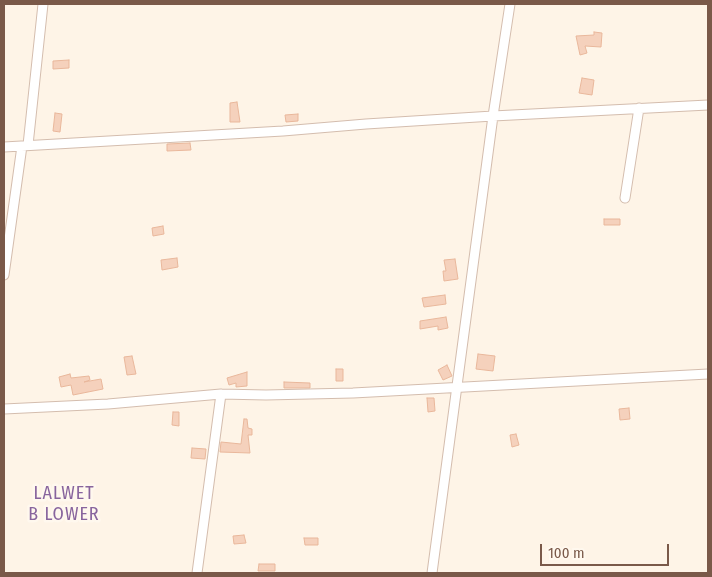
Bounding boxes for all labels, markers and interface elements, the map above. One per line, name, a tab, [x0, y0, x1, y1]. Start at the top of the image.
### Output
district label: LALWET B LOWER	[27, 483, 101, 526]
scale bar	[542, 534, 671, 566]
text: 100 m	[548, 544, 585, 562]

